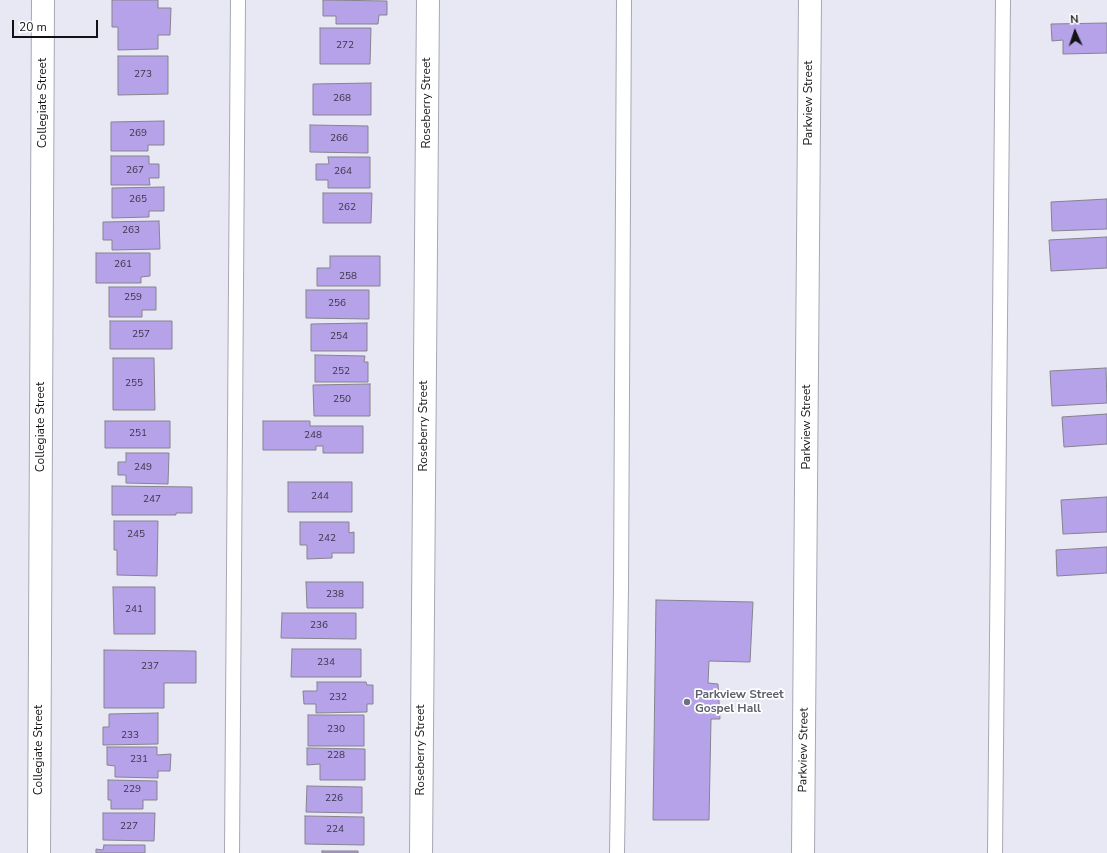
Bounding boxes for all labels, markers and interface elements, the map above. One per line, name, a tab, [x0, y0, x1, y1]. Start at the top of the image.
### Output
scale bar	[14, 12, 100, 38]
north arrow	[1055, 12, 1095, 52]
text: N	[1070, 12, 1079, 27]
text: 20 m	[19, 19, 47, 35]
house number: 272	[336, 40, 354, 52]
street label: Roseberry Street	[420, 57, 434, 149]
street label: Collegiate Street	[36, 58, 50, 148]
street label: Parkview Street	[802, 61, 816, 145]
house number: 273	[134, 69, 152, 81]
house number: 268	[333, 93, 351, 105]
house number: 269	[129, 128, 147, 140]
house number: 266	[330, 133, 348, 145]
house number: 267	[126, 165, 144, 177]
house number: 264	[334, 166, 352, 178]
house number: 265	[129, 194, 147, 206]
house number: 262	[338, 202, 356, 214]
house number: 263	[122, 225, 140, 237]
house number: 261	[114, 259, 132, 271]
house number: 258	[339, 271, 357, 283]
house number: 259	[124, 292, 142, 304]
house number: 256	[328, 298, 346, 310]
house number: 257	[132, 329, 150, 341]
house number: 254	[330, 331, 348, 343]
house number: 252	[332, 366, 350, 378]
house number: 255	[125, 378, 143, 390]
street label: Roseberry Street	[417, 380, 431, 472]
street label: Collegiate Street	[34, 382, 48, 472]
street label: Parkview Street	[800, 385, 814, 469]
house number: 250	[333, 394, 351, 406]
house number: 251	[129, 428, 147, 440]
house number: 248	[304, 430, 322, 442]
house number: 249	[134, 462, 152, 474]
house number: 244	[311, 491, 329, 503]
house number: 247	[143, 494, 161, 506]
house number: 245	[127, 529, 145, 541]
house number: 242	[318, 533, 336, 545]
house number: 238	[326, 589, 344, 601]
house number: 241	[125, 604, 143, 616]
house number: 236	[310, 620, 328, 632]
house number: 234	[317, 657, 335, 669]
house number: 237	[141, 661, 159, 673]
place label: Parkview Street Gospel Hall	[695, 688, 784, 716]
house number: 232	[329, 692, 347, 704]
marker: Parkview Street Gospel Hall	[682, 697, 692, 707]
street label: Roseberry Street	[414, 704, 428, 796]
street label: Collegiate Street	[32, 705, 46, 795]
street label: Parkview Street	[796, 707, 812, 793]
house number: 230	[327, 724, 345, 736]
house number: 233	[121, 730, 139, 742]
house number: 228	[327, 750, 345, 762]
house number: 231	[130, 754, 148, 766]
house number: 229	[123, 784, 141, 796]
house number: 226	[325, 793, 343, 805]
house number: 227	[120, 821, 138, 833]
house number: 224	[326, 824, 344, 836]

